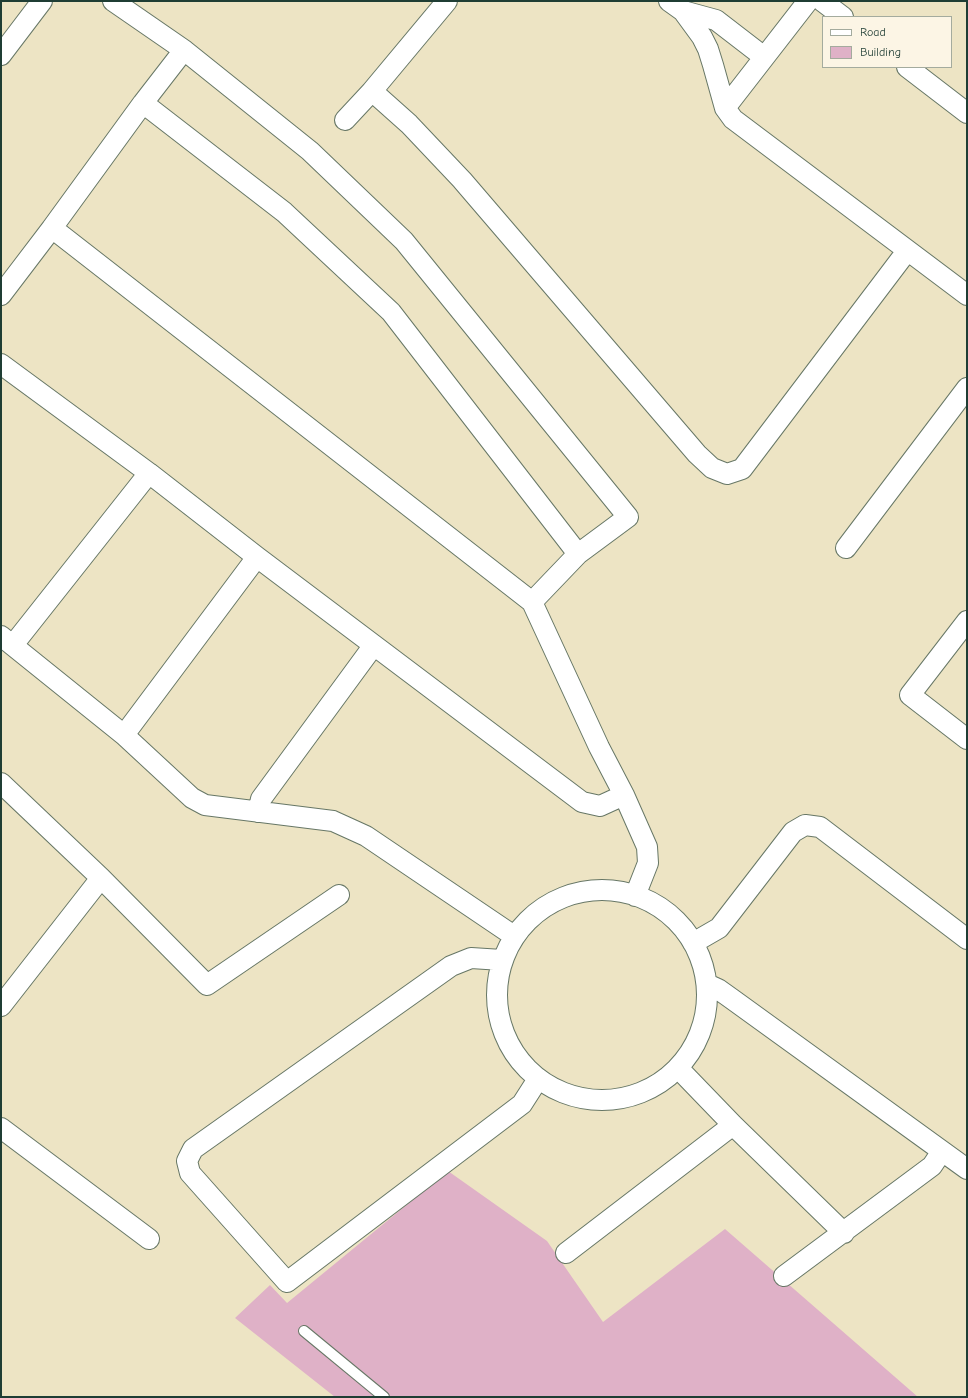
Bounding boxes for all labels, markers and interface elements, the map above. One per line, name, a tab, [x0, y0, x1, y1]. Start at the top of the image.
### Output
legend	[822, 16, 952, 68]
text: Road	[860, 25, 886, 39]
text: Building	[860, 45, 901, 59]

